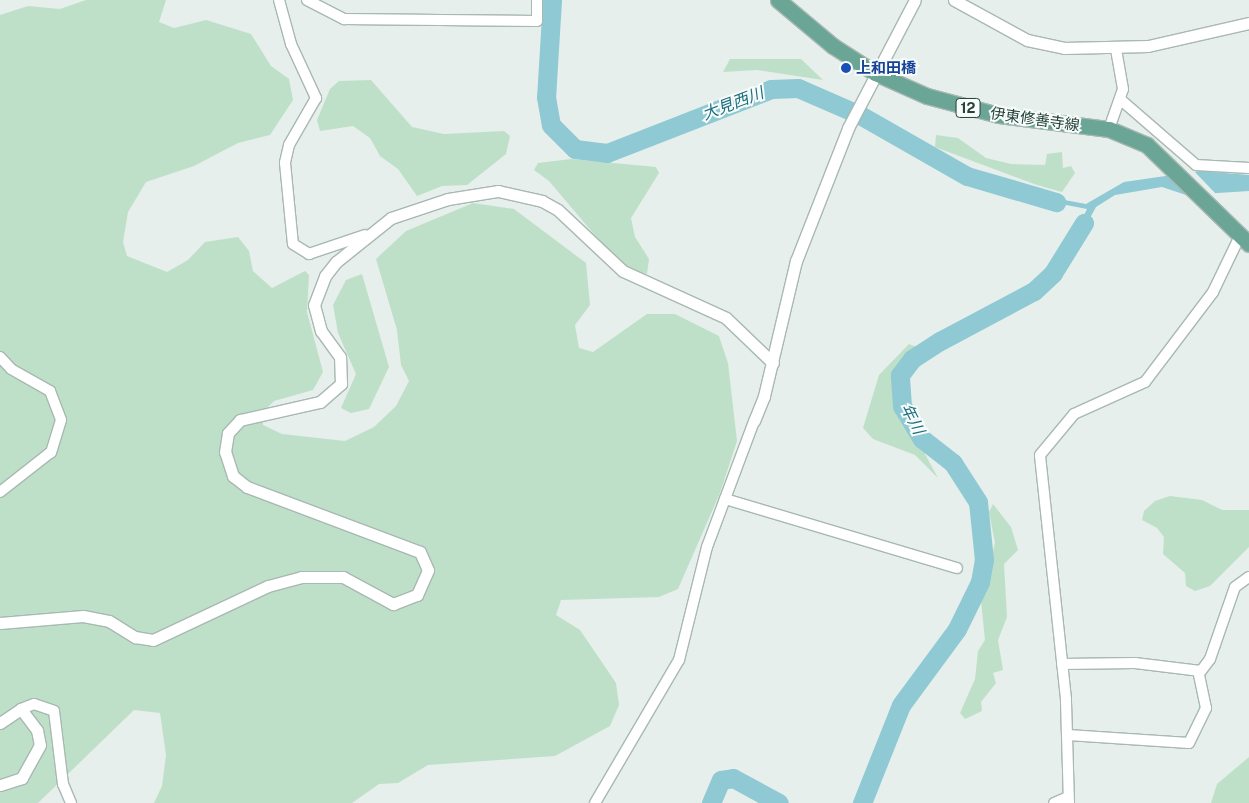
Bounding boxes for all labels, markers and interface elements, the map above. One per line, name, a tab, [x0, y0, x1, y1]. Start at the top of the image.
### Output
place label: 上和田橋	[856, 59, 916, 77]
marker: 上和田橋	[840, 62, 852, 74]
water label: 大見西川	[700, 84, 766, 124]
road number: 12	[956, 96, 980, 120]
street label: 伊東修善寺線	[989, 104, 1081, 134]
water label: 年川	[896, 400, 928, 438]

